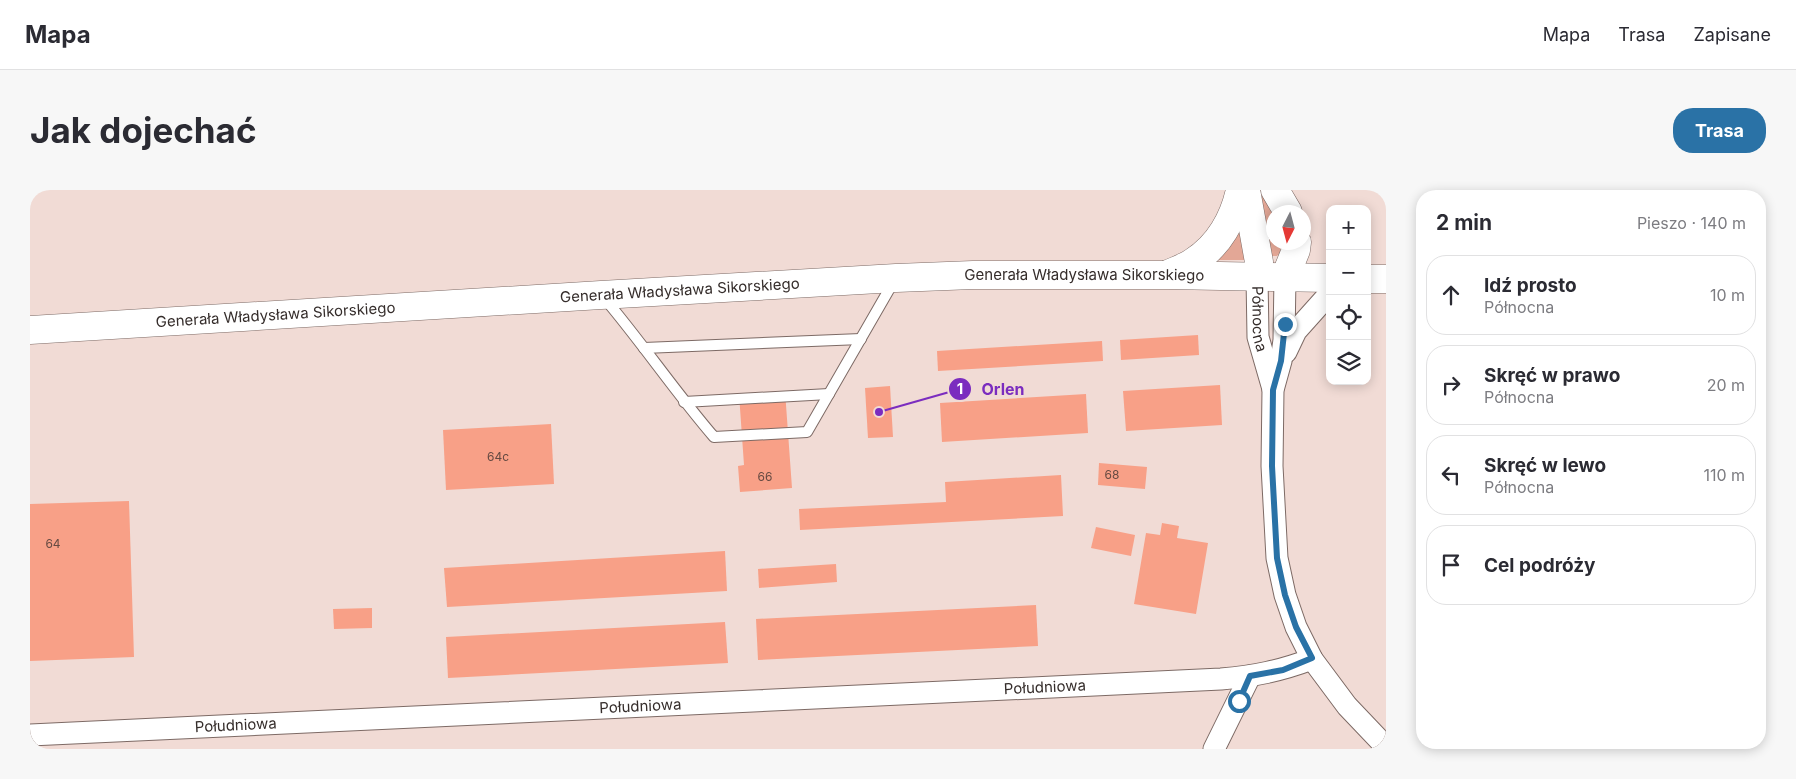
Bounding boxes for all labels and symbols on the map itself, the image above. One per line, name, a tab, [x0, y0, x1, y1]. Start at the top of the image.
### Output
north arrow	[1266, 205, 1311, 250]
street label: Generała Władysława Sikorskiego	[964, 265, 1205, 285]
street label: Generała Władysława Sikorskiego	[559, 274, 800, 306]
street label: Północna	[1248, 286, 1272, 354]
street label: Generała Władysława Sikorskiego	[155, 298, 396, 331]
route end	[1274, 313, 1297, 336]
callout: Orlen	[947, 374, 1035, 405]
text: 1	[957, 379, 963, 398]
text: Orlen	[982, 379, 1024, 399]
house number: 64c	[487, 449, 509, 464]
house number: 68	[1105, 467, 1119, 482]
house number: 66	[758, 469, 772, 484]
house number: 64	[45, 536, 61, 551]
street label: Południowa	[1003, 675, 1086, 698]
route start	[1228, 690, 1251, 713]
street label: Południowa	[599, 694, 682, 717]
street label: Południowa	[194, 713, 277, 736]

